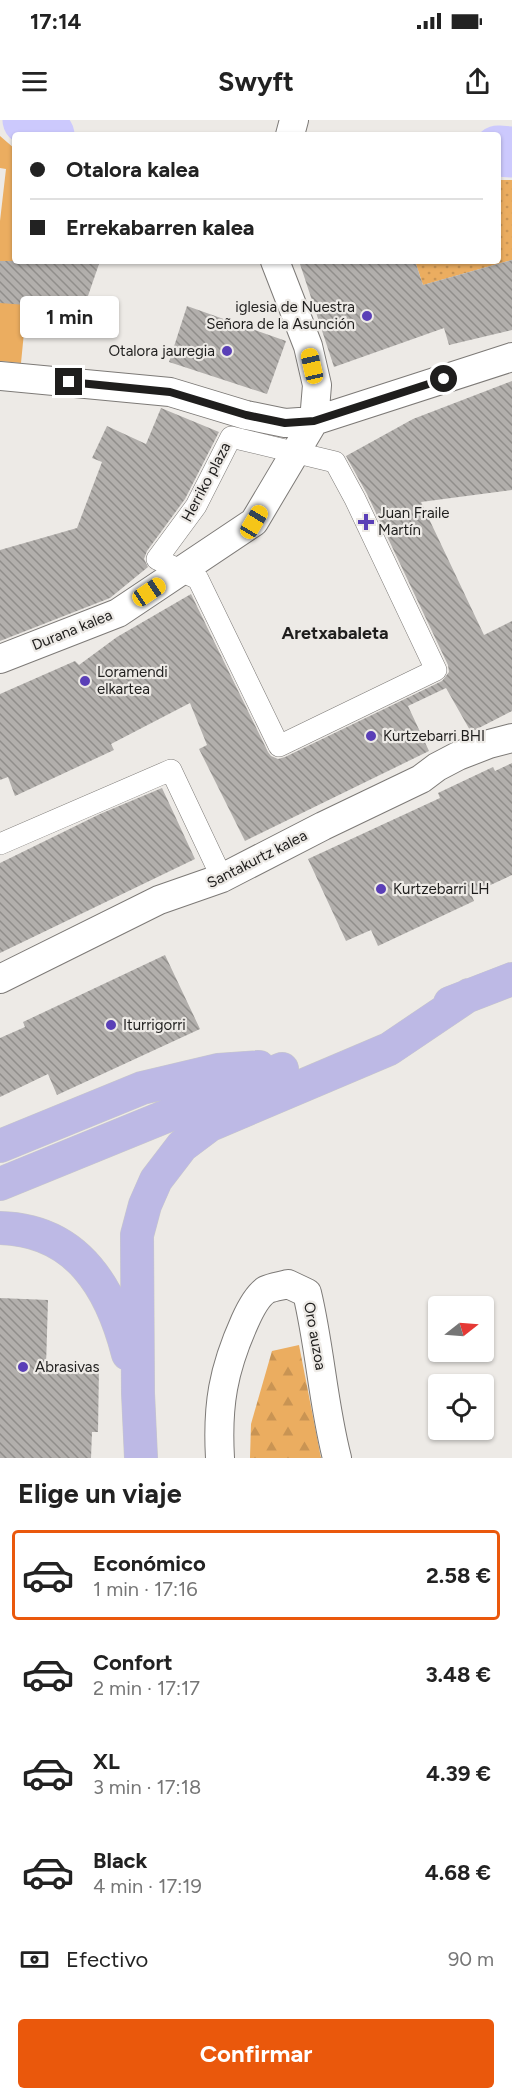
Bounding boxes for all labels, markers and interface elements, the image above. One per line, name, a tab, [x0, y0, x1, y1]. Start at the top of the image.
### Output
text: 17:14	[30, 8, 81, 35]
icon: menu	[18, 65, 51, 98]
text: Swyft	[218, 65, 294, 98]
icon: share	[461, 65, 494, 98]
text: Otalora kalea	[66, 156, 200, 183]
text: Errekabarren kalea	[66, 214, 255, 241]
callout: 1 min	[20, 295, 118, 337]
place label: iglesia de Nuestra Señora de la Asunción	[206, 298, 355, 333]
text: 1 min	[46, 305, 93, 329]
marker: iglesia de Nuestra Señora de la Asunción	[360, 309, 374, 323]
place label: Otalora jauregia	[108, 342, 215, 360]
marker: Otalora jauregia	[220, 344, 234, 358]
car	[299, 346, 325, 386]
route start	[430, 365, 457, 392]
route end	[55, 368, 82, 395]
street label: Herriko plaza	[178, 439, 234, 525]
car	[237, 502, 271, 542]
place label: Juan Fraile Martín	[378, 504, 450, 539]
marker: Juan Fraile Martín	[359, 515, 373, 529]
car	[129, 574, 169, 610]
street label: Durana kalea	[29, 606, 115, 654]
district label: Aretxabaleta	[281, 622, 389, 644]
place label: Loramendi elkartea	[97, 663, 168, 698]
marker: Loramendi elkartea	[78, 674, 92, 688]
place label: Kurtzebarri BHI	[383, 727, 485, 745]
marker: Kurtzebarri BHI	[364, 729, 378, 743]
street label: Santakurtz kalea	[204, 826, 310, 892]
place label: Kurtzebarri LH	[393, 880, 490, 898]
marker: Kurtzebarri LH	[374, 882, 388, 896]
place label: Iturrigorri	[123, 1016, 186, 1034]
marker: Iturrigorri	[104, 1018, 118, 1032]
north arrow	[428, 1296, 494, 1362]
map controls	[428, 1296, 494, 1440]
street label: Oro auzoa	[300, 1301, 330, 1371]
place label: Abrasivas	[35, 1358, 99, 1376]
marker: Abrasivas	[16, 1360, 30, 1374]
button: locate	[428, 1374, 494, 1440]
text: Elige un viaje	[18, 1477, 182, 1510]
icon: car	[21, 1548, 75, 1602]
text: Económico	[93, 1550, 206, 1577]
text: 2.58 €	[426, 1562, 491, 1589]
text: 1 min · 17:16	[93, 1577, 198, 1601]
icon: car	[21, 1647, 75, 1701]
text: Confort	[93, 1649, 173, 1676]
text: 3.48 €	[425, 1661, 491, 1688]
text: 2 min · 17:17	[93, 1676, 200, 1700]
icon: car	[21, 1746, 75, 1800]
text: XL	[93, 1748, 120, 1775]
text: 4.39 €	[426, 1760, 491, 1787]
text: 3 min · 17:18	[93, 1775, 201, 1799]
icon: car	[21, 1845, 75, 1899]
text: Black	[93, 1847, 147, 1874]
text: 4.68 €	[425, 1859, 491, 1886]
text: 4 min · 17:19	[93, 1874, 202, 1898]
icon: cash	[18, 1943, 51, 1976]
text: Efectivo	[66, 1946, 148, 1973]
text: 90 m	[448, 1947, 494, 1971]
button: Confirmar	[18, 2019, 494, 2088]

